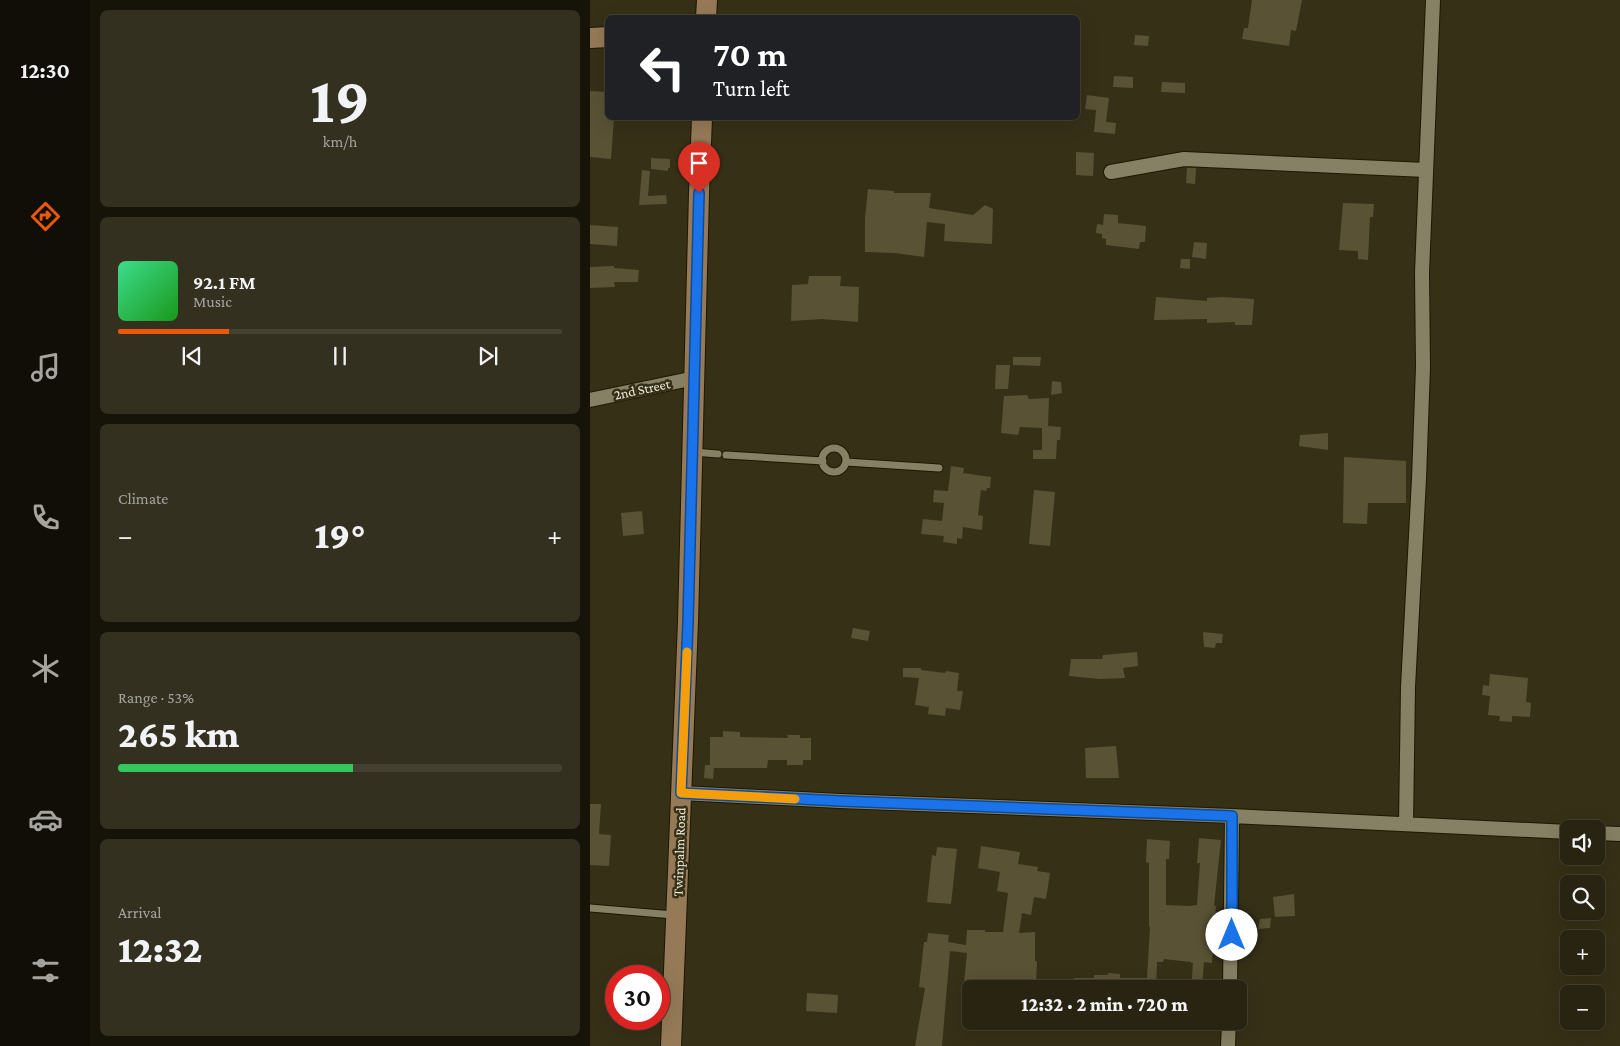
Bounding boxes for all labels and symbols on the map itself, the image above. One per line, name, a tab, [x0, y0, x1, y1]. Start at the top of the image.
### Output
pin	[678, 142, 720, 193]
street label: 2nd Street	[612, 375, 672, 403]
street label: Twinpalm Road	[669, 807, 689, 897]
position arrow	[1205, 908, 1257, 960]
speed limit sign: 30	[605, 965, 670, 1030]

